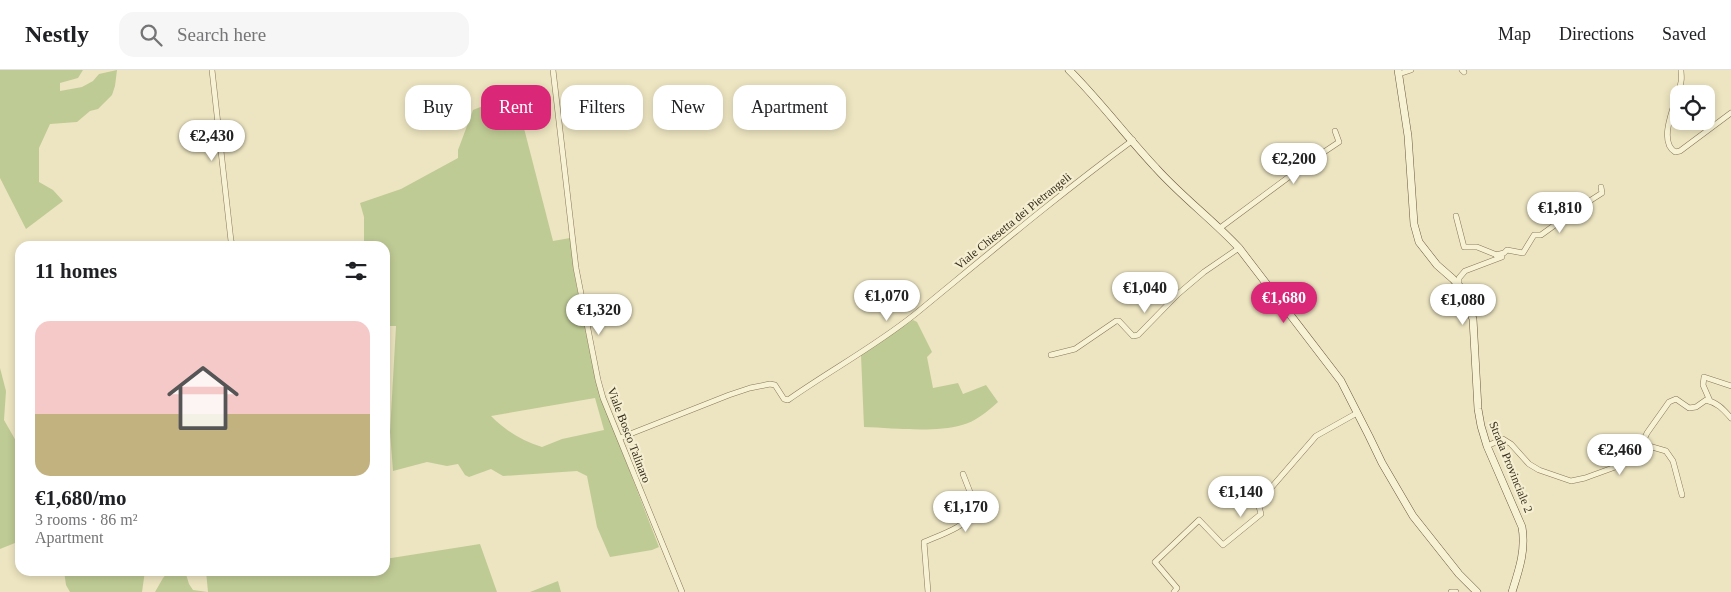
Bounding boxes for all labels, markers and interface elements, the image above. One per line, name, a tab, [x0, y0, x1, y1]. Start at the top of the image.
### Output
search box	[119, 12, 469, 57]
text: Nestly	[25, 21, 89, 47]
icon: search	[137, 21, 165, 49]
text: Search here	[177, 24, 266, 45]
text: Map	[1498, 24, 1531, 44]
text: Directions	[1559, 24, 1634, 44]
text: Saved	[1662, 24, 1706, 44]
chip: Buy	[405, 85, 471, 130]
chip: Rent	[481, 85, 551, 130]
chip: Filters	[561, 85, 643, 130]
chip: New	[653, 85, 723, 130]
chip: Apartment	[733, 85, 846, 130]
map controls	[1670, 85, 1715, 130]
button: locate	[1670, 85, 1715, 130]
pin: €2,430	[171, 119, 253, 162]
text: €2,430	[190, 127, 234, 144]
pin: €2,200	[1253, 142, 1335, 185]
text: €2,200	[1272, 150, 1316, 167]
street label: Viale Chiesetta dei Pietrangeli	[952, 169, 1074, 272]
pin: €1,810	[1519, 191, 1601, 234]
text: €1,810	[1538, 199, 1582, 216]
icon: filters	[342, 257, 370, 285]
text: 11 homes	[35, 259, 117, 283]
pin: €1,040	[1104, 272, 1186, 314]
text: €1,040	[1123, 279, 1167, 296]
pin: €1,070	[846, 280, 928, 322]
pin: €1,680	[1243, 282, 1325, 324]
pin: €1,080	[1422, 284, 1504, 326]
text: €1,070	[865, 287, 909, 304]
text: €1,680	[1262, 289, 1306, 306]
text: €1,080	[1441, 291, 1485, 308]
pin: €1,320	[558, 294, 640, 336]
text: €1,320	[577, 301, 621, 318]
icon: home	[158, 353, 248, 443]
street label: Viale Bosco Talinaro	[604, 385, 654, 485]
street label: Strada Provinciale 2	[1486, 419, 1536, 515]
pin: €2,460	[1579, 434, 1661, 476]
text: €2,460	[1598, 441, 1642, 458]
pin: €1,140	[1200, 476, 1282, 518]
text: €1,140	[1219, 483, 1263, 500]
text: €1,680/mo	[35, 486, 127, 510]
pin: €1,170	[925, 490, 1007, 533]
text: €1,170	[944, 498, 988, 515]
text: 3 rooms · 86 m²	[35, 511, 138, 528]
text: Apartment	[35, 529, 103, 546]

